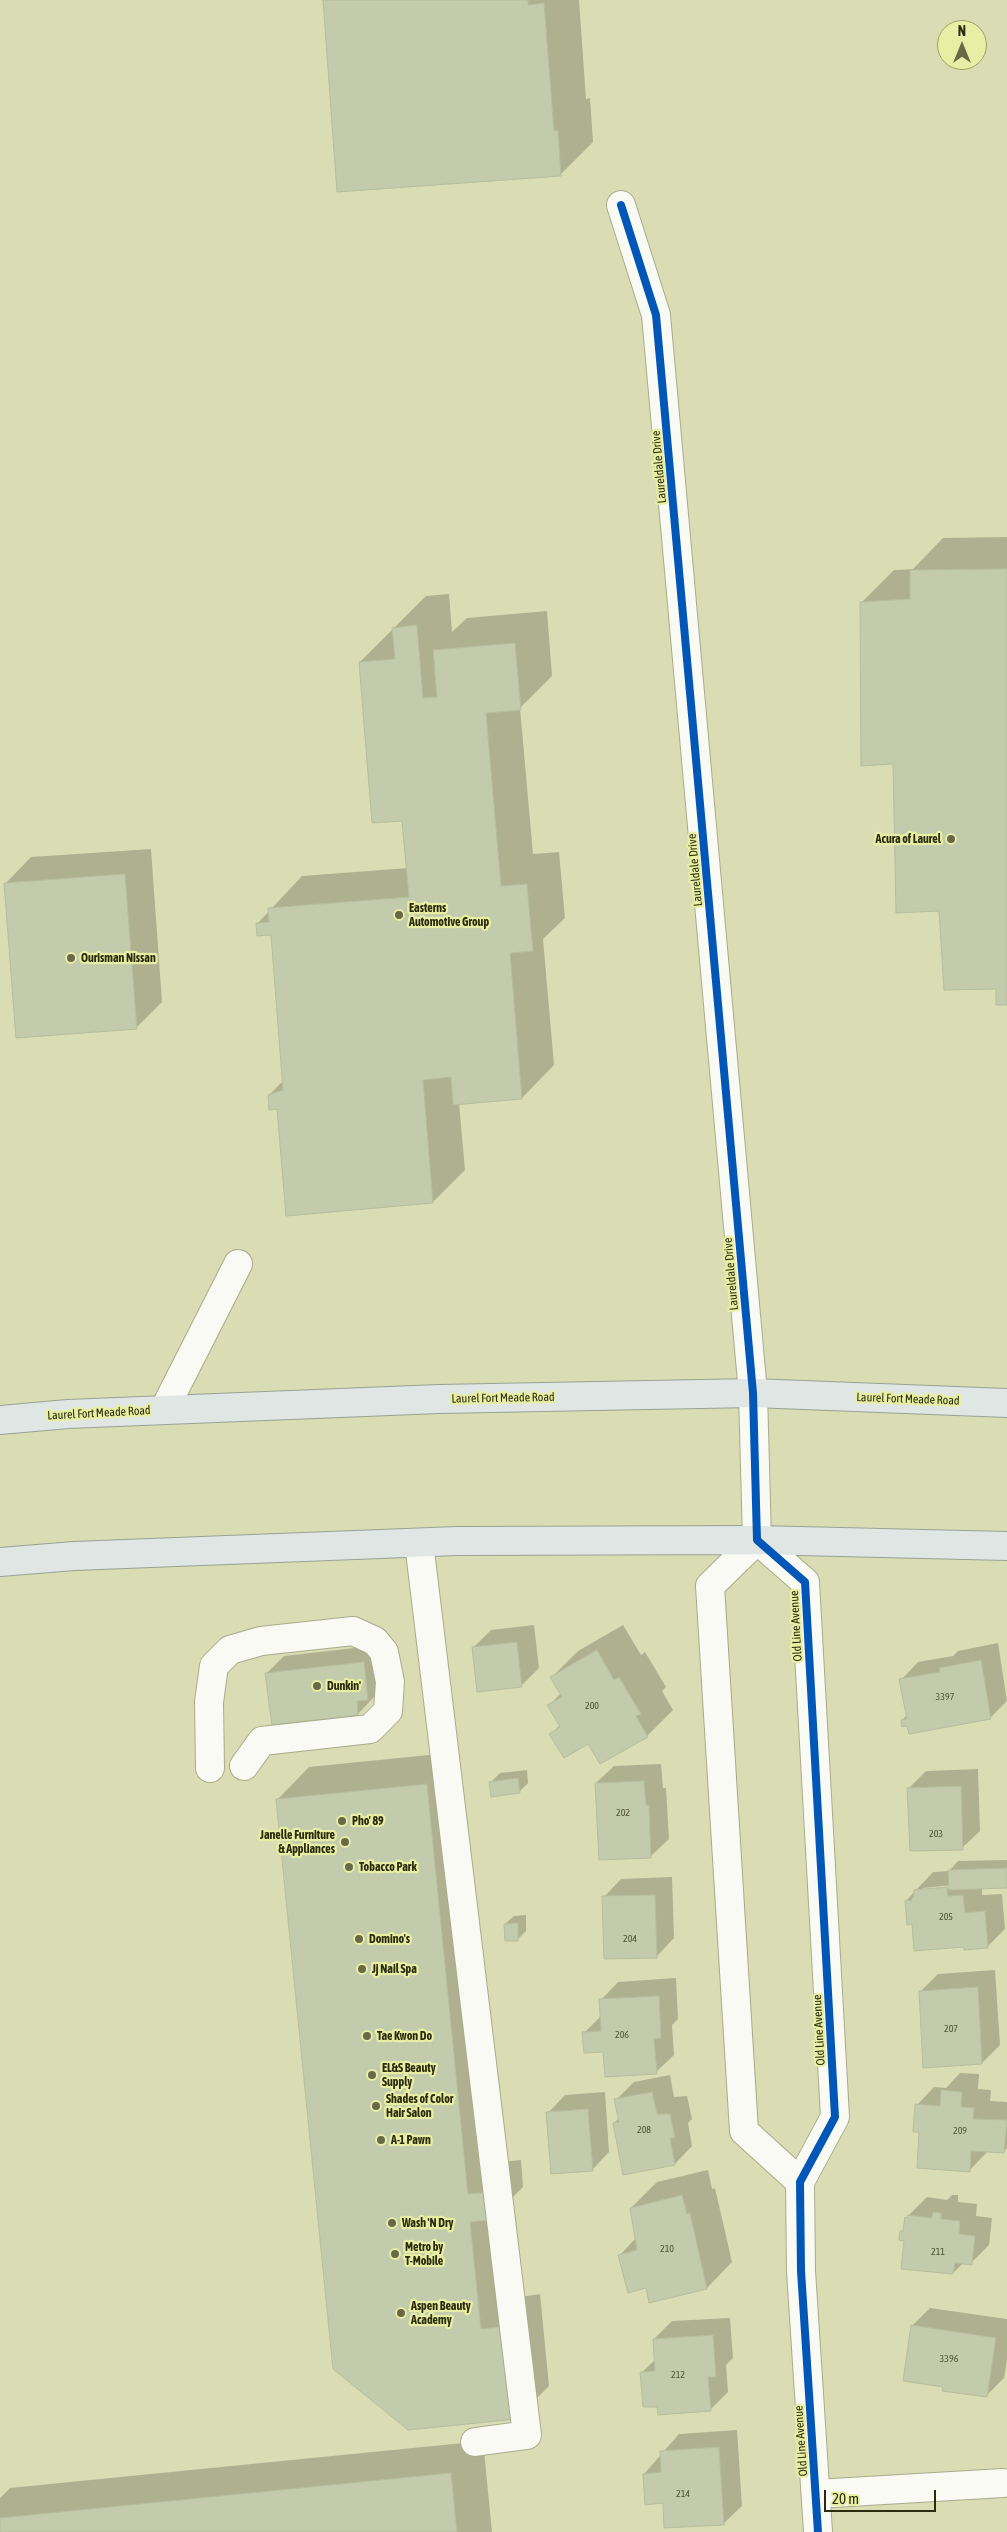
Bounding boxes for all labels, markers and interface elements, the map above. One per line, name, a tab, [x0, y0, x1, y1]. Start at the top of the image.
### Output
north arrow	[937, 20, 987, 70]
text: N	[958, 23, 966, 39]
street label: Laureldale Drive	[649, 430, 669, 504]
place label: Acura of Laurel	[876, 832, 941, 846]
street label: Laureldale Drive	[685, 833, 705, 907]
marker: Acura of Laurel	[945, 833, 957, 845]
place label: Easterns Automotive Group	[409, 901, 489, 929]
marker: Easterns Automotive Group	[393, 909, 405, 921]
place label: Ourisman Nissan	[81, 951, 156, 965]
marker: Ourisman Nissan	[65, 952, 77, 964]
street label: Laureldale Drive	[721, 1237, 741, 1311]
street label: Laurel Fort Meade Road	[451, 1390, 555, 1406]
street label: Laurel Fort Meade Road	[856, 1390, 960, 1408]
street label: Laurel Fort Meade Road	[47, 1403, 151, 1423]
street label: Old Line Avenue	[787, 1590, 805, 1662]
place label: Dunkin'	[327, 1679, 361, 1693]
marker: Dunkin'	[311, 1680, 323, 1692]
house number: 3397	[936, 1691, 954, 1703]
house number: 200	[585, 1700, 599, 1712]
house number: 202	[616, 1807, 630, 1819]
place label: Pho' 89	[352, 1814, 384, 1828]
marker: Pho' 89	[336, 1815, 348, 1827]
place label: Janelle Furniture & Appliances	[260, 1828, 335, 1856]
house number: 203	[929, 1828, 943, 1840]
marker: Janelle Furniture & Appliances	[339, 1836, 351, 1848]
place label: Tobacco Park	[359, 1860, 417, 1874]
marker: Tobacco Park	[343, 1861, 355, 1873]
house number: 205	[939, 1911, 953, 1923]
place label: Domino's	[369, 1932, 410, 1946]
marker: Domino's	[353, 1933, 365, 1945]
house number: 204	[623, 1933, 637, 1945]
place label: Jj Nail Spa	[372, 1962, 417, 1976]
marker: Jj Nail Spa	[356, 1963, 368, 1975]
street label: Old Line Avenue	[810, 1994, 828, 2066]
house number: 207	[944, 2023, 958, 2035]
place label: Tae Kwon Do	[377, 2029, 432, 2043]
house number: 206	[615, 2029, 629, 2041]
marker: Tae Kwon Do	[361, 2030, 373, 2042]
place label: EL&S Beauty Supply	[382, 2061, 436, 2089]
marker: EL&S Beauty Supply	[366, 2069, 378, 2081]
place label: Shades of Color Hair Salon	[386, 2092, 453, 2120]
marker: Shades of Color Hair Salon	[370, 2100, 382, 2112]
house number: 208	[637, 2124, 651, 2136]
house number: 209	[953, 2125, 967, 2137]
place label: A-1 Pawn	[391, 2133, 431, 2147]
marker: A-1 Pawn	[375, 2134, 387, 2146]
place label: Wash 'N Dry	[402, 2216, 454, 2230]
marker: Wash 'N Dry	[386, 2217, 398, 2229]
place label: Metro by T-Mobile	[405, 2240, 443, 2268]
house number: 210	[660, 2243, 674, 2255]
house number: 211	[931, 2246, 945, 2258]
marker: Metro by T-Mobile	[389, 2248, 401, 2260]
place label: Aspen Beauty Academy	[411, 2299, 471, 2327]
marker: Aspen Beauty Academy	[395, 2307, 407, 2319]
house number: 3396	[940, 2353, 958, 2365]
house number: 212	[671, 2369, 685, 2381]
street label: Old Line Avenue	[791, 2405, 811, 2477]
scale bar	[827, 2480, 940, 2512]
house number: 214	[676, 2488, 690, 2500]
text: 20 m	[832, 2490, 859, 2507]

